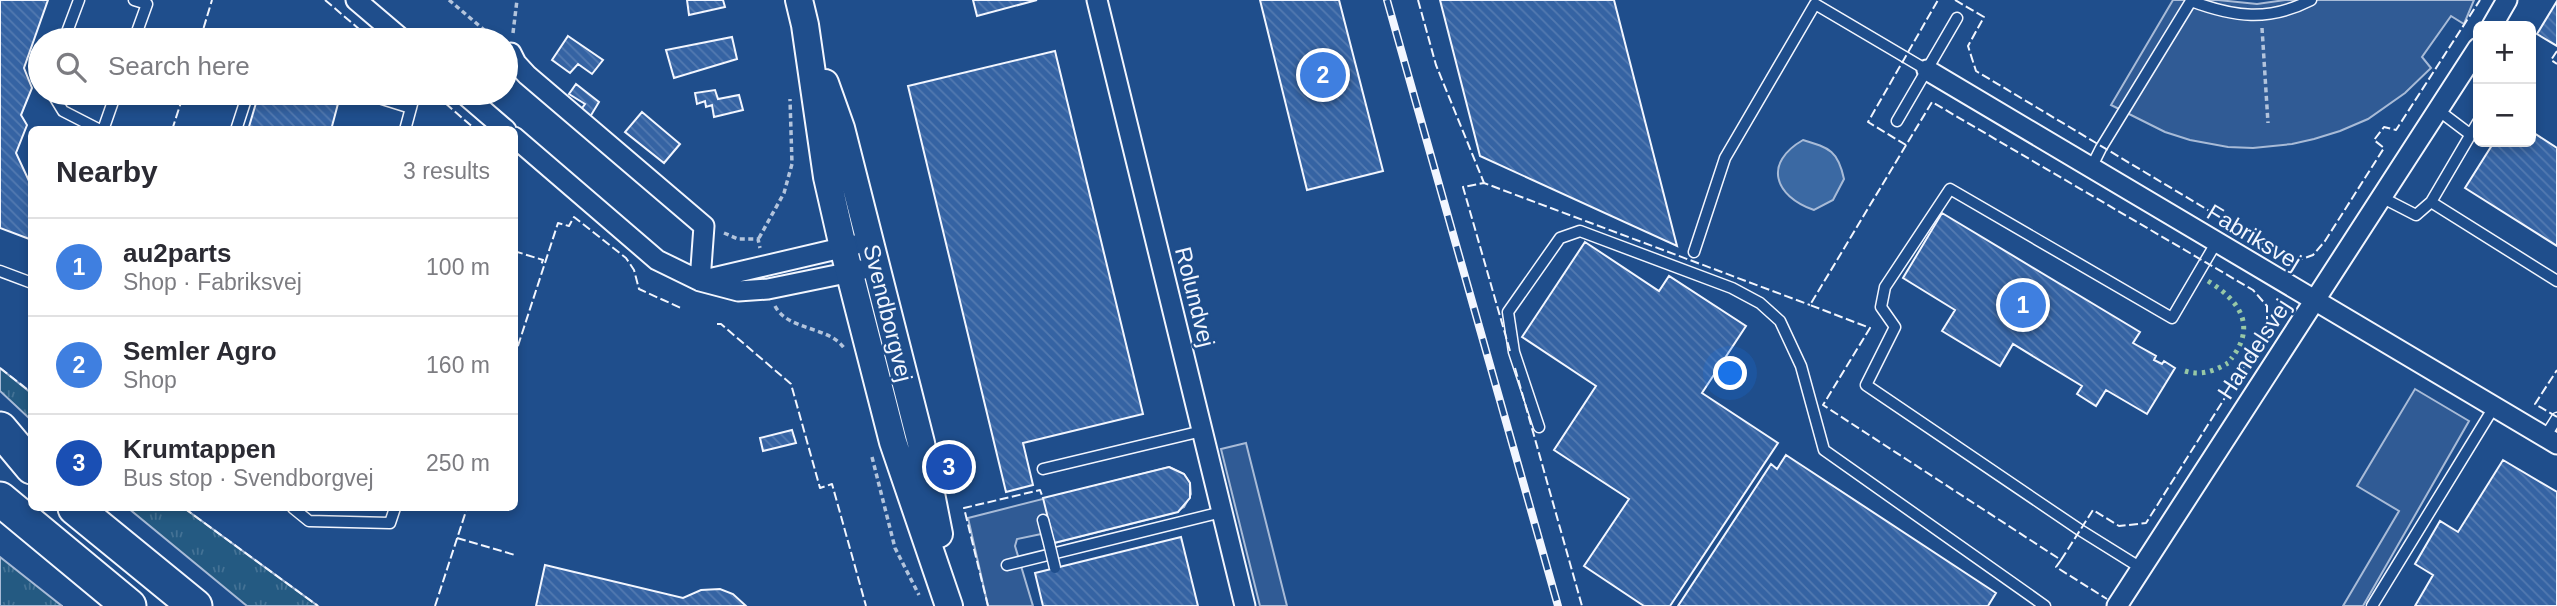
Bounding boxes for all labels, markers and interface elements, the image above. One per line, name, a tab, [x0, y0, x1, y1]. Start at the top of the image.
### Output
map controls	[2473, 21, 2536, 147]
button: +	[2473, 21, 2536, 84]
search box	[28, 28, 518, 105]
icon: search	[52, 48, 90, 86]
pin: 2	[1300, 49, 1346, 101]
text: Search here	[108, 51, 250, 81]
button: −	[2473, 84, 2536, 147]
text: Nearby	[56, 155, 158, 188]
text: 3 results	[403, 158, 490, 184]
street label: Fabriksvej	[2202, 199, 2306, 275]
text: au2parts	[123, 238, 231, 268]
street label: Svendborgvej	[858, 242, 918, 384]
street label: Rolundvej	[1170, 244, 1220, 350]
text: 1	[73, 254, 85, 280]
text: 100 m	[426, 254, 490, 280]
text: Shop · Fabriksvej	[123, 269, 302, 295]
pin: 1	[2000, 279, 2046, 331]
street label: Handelsvej	[2212, 294, 2296, 404]
text: Semler Agro	[123, 336, 277, 366]
text: 2	[73, 352, 85, 378]
text: 160 m	[426, 352, 490, 378]
your location	[1713, 356, 1747, 390]
text: Shop	[123, 367, 177, 393]
text: Krumtappen	[123, 434, 276, 464]
pin: 3	[926, 441, 972, 493]
text: 3	[73, 450, 85, 476]
text: 250 m	[426, 450, 490, 476]
text: Bus stop · Svendborgvej	[123, 465, 374, 491]

